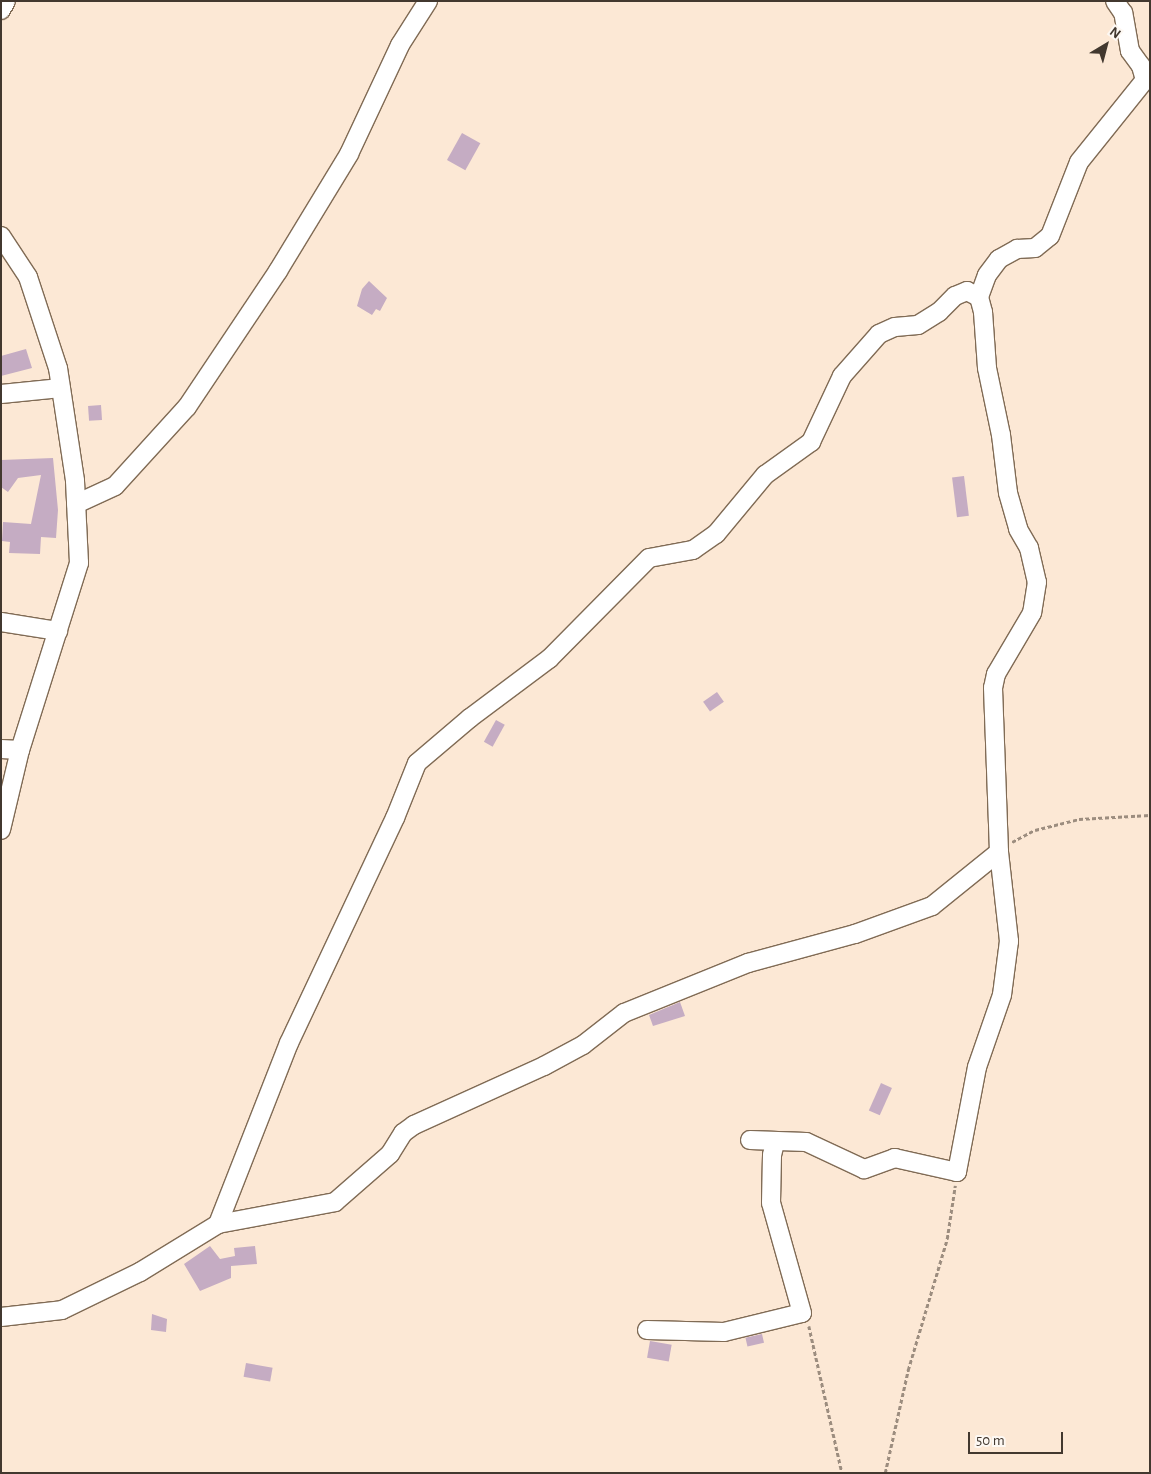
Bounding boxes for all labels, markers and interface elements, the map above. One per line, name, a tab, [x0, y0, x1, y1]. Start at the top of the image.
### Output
north arrow	[1081, 20, 1131, 70]
text: N	[1107, 24, 1123, 42]
scale bar	[971, 1422, 1066, 1454]
text: 50 m	[976, 1433, 1005, 1448]

